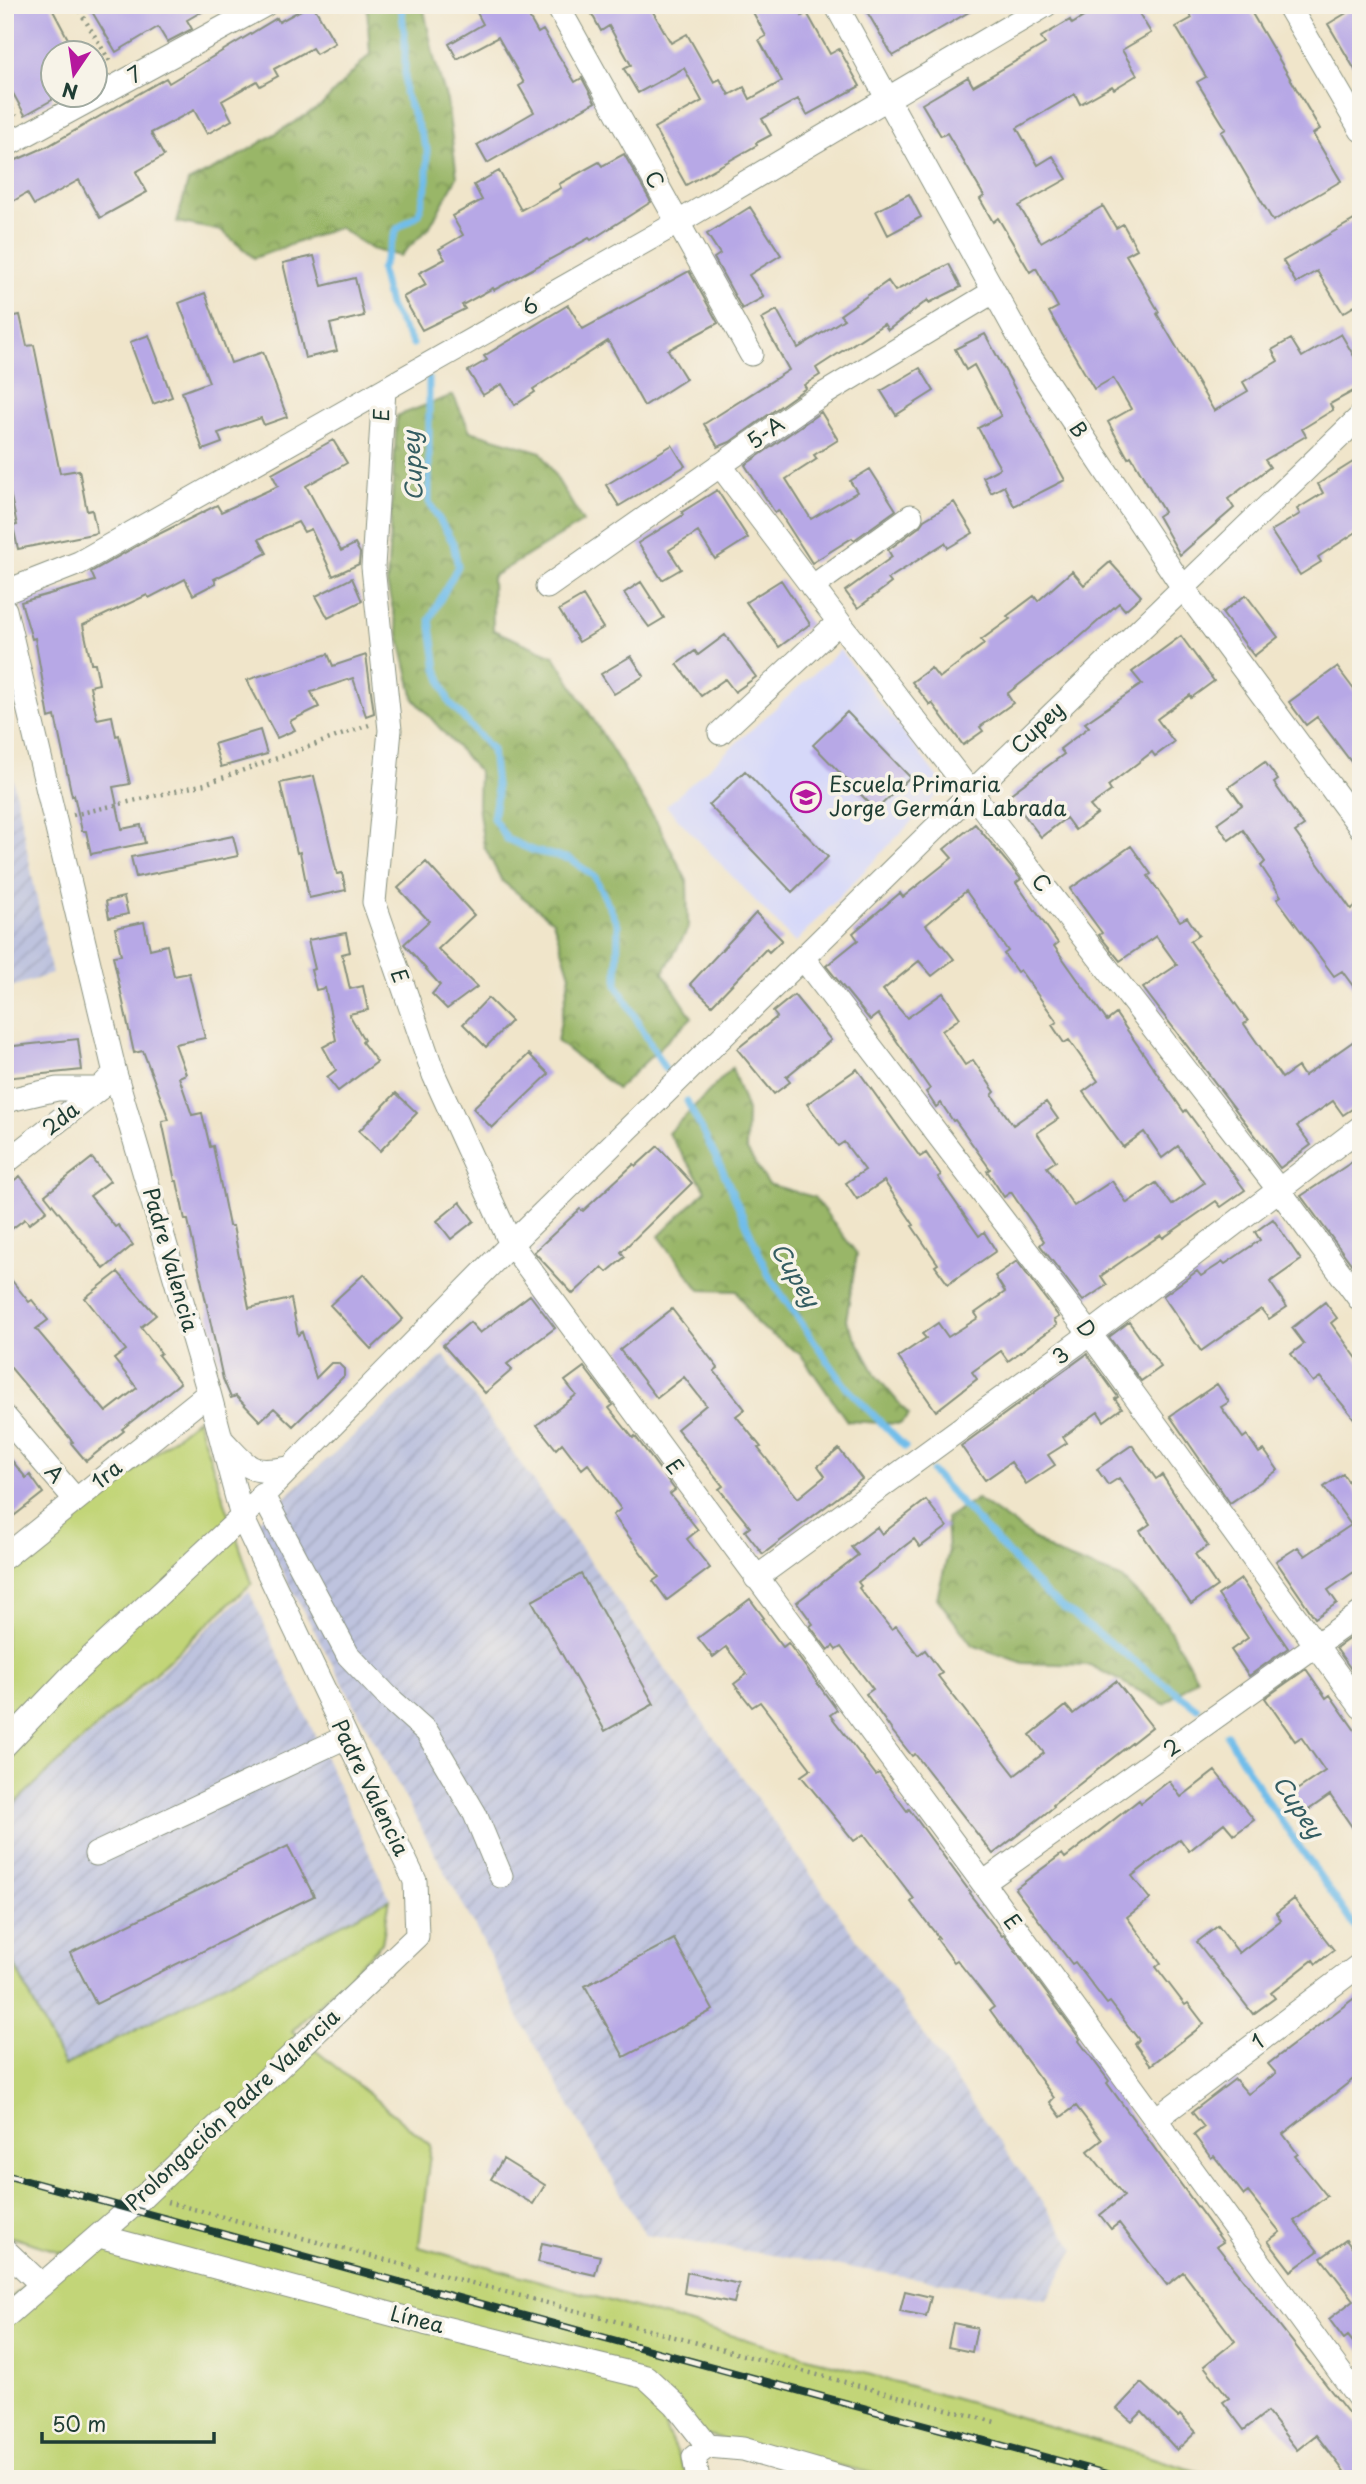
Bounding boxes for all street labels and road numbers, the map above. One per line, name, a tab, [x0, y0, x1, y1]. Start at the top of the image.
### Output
street label: 7	[121, 56, 147, 90]
street label: C	[638, 164, 674, 194]
street label: 6	[515, 288, 543, 323]
street label: E	[364, 407, 396, 422]
street label: 5-A	[739, 407, 790, 456]
street label: B	[1063, 414, 1097, 444]
street label: Cupey	[1002, 693, 1071, 760]
street label: C	[1025, 866, 1060, 898]
street label: E	[384, 964, 418, 987]
street label: 2da	[34, 1093, 85, 1142]
street label: Padre Valencia	[136, 1184, 208, 1335]
street label: D	[1070, 1312, 1105, 1344]
street label: 3	[1045, 1337, 1075, 1371]
street label: 1ra	[83, 1451, 128, 1496]
street label: E	[659, 1451, 692, 1481]
street label: A	[38, 1456, 73, 1489]
street label: Padre Valencia	[325, 1713, 419, 1861]
street label: 2	[1156, 1729, 1186, 1764]
street label: E	[997, 1906, 1030, 1936]
street label: Prolongación Padre Valencia	[117, 2000, 346, 2217]
street label: 1	[1243, 2025, 1270, 2056]
street label: Línea	[387, 2296, 448, 2340]

